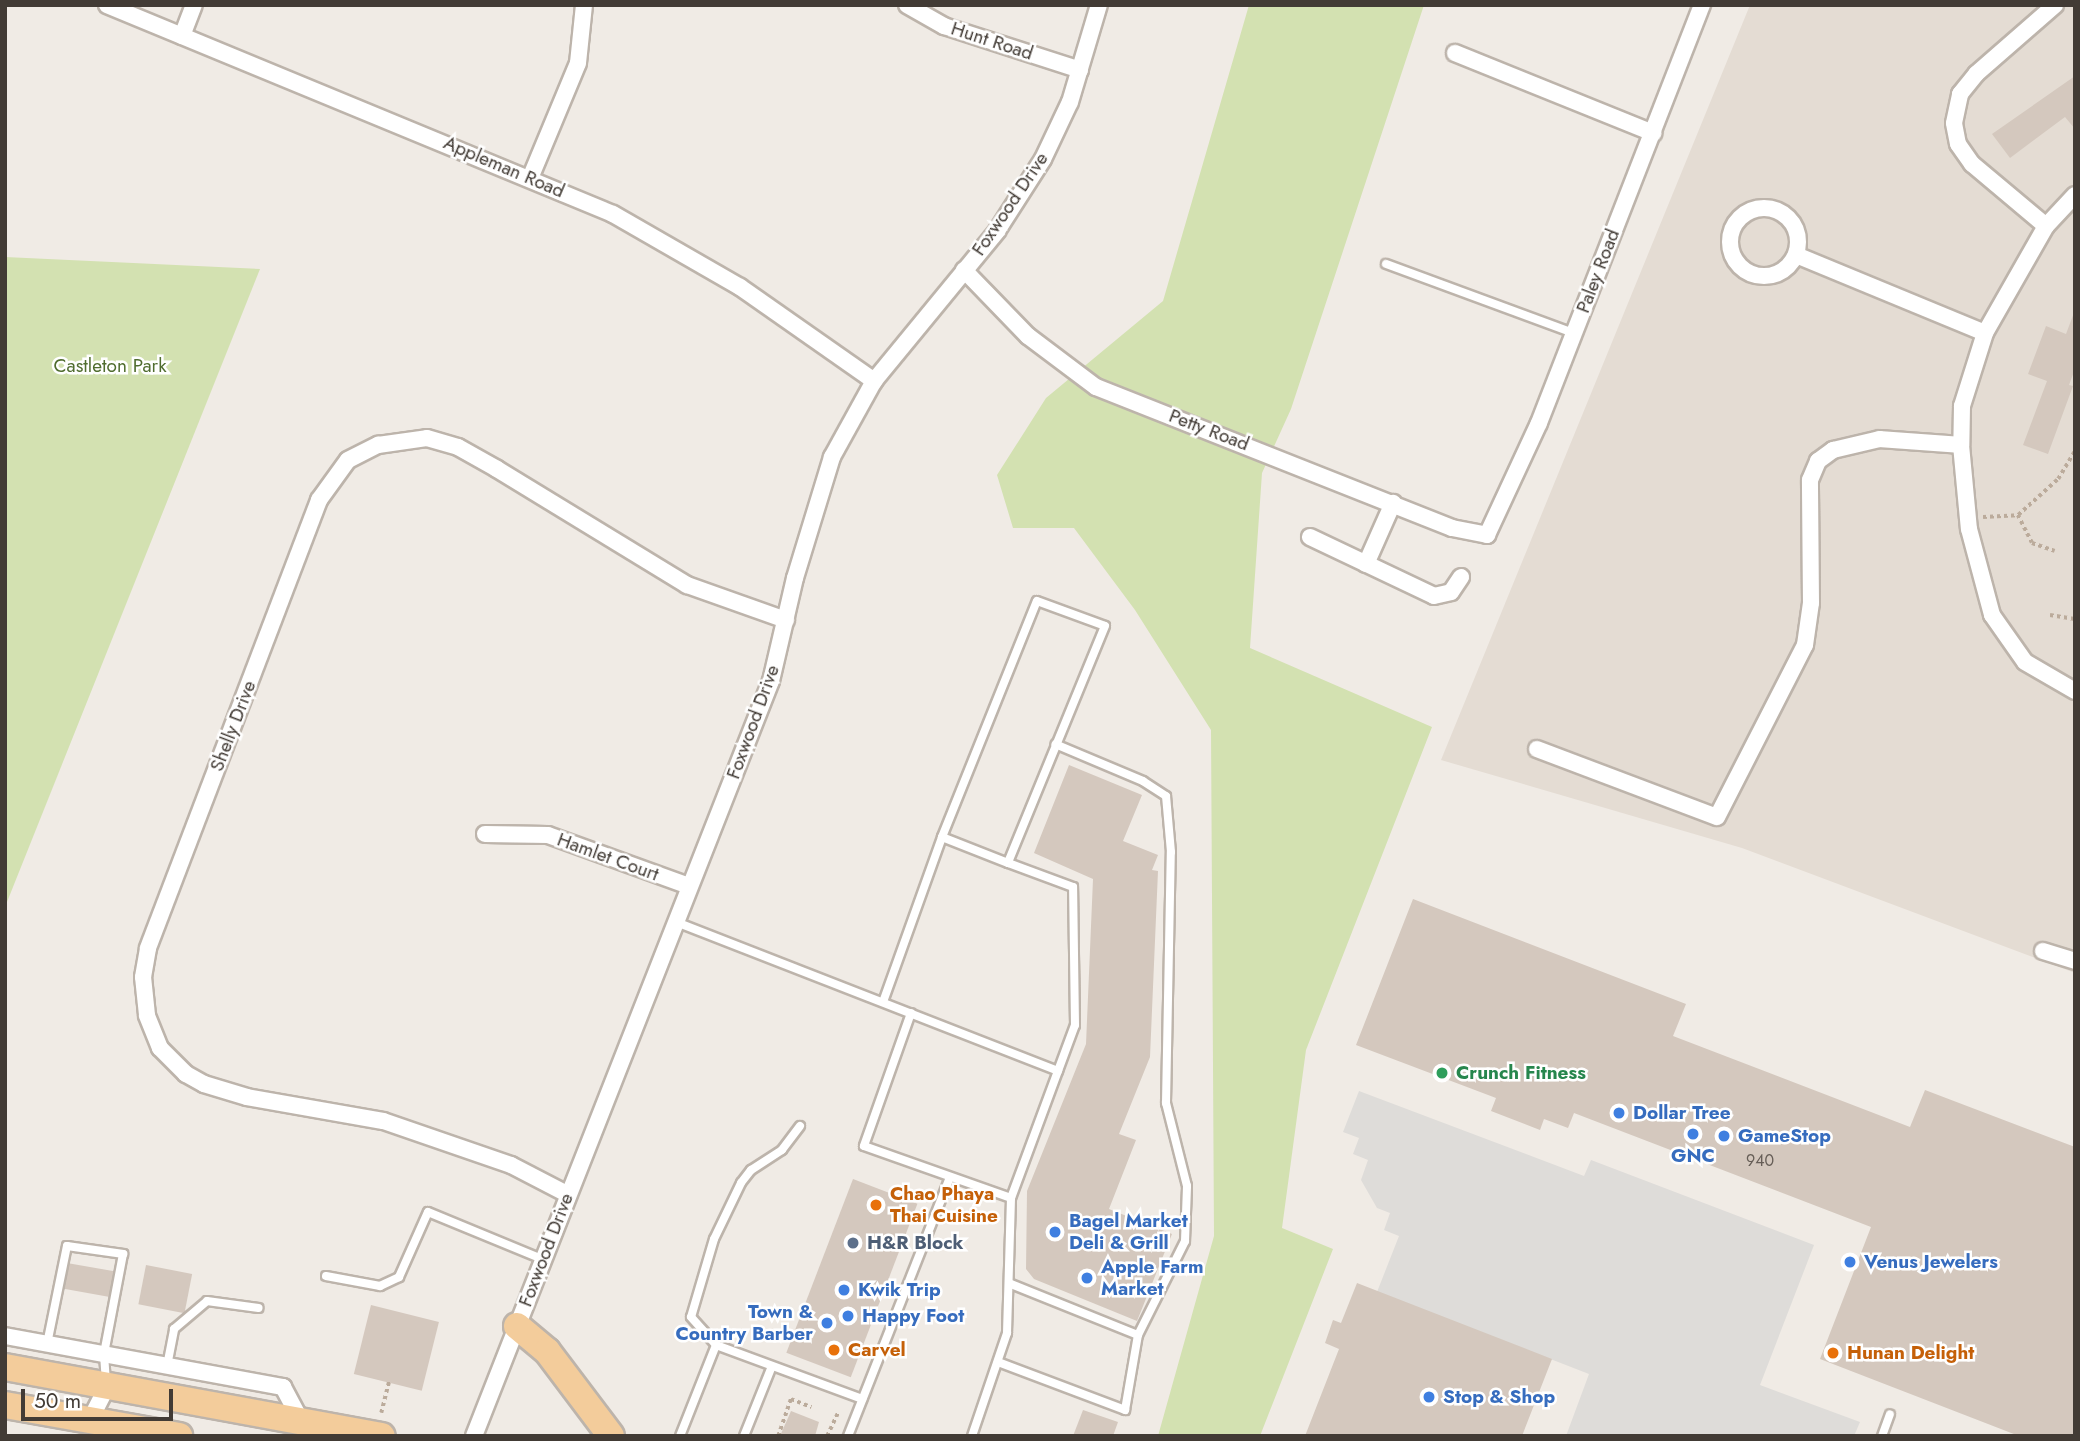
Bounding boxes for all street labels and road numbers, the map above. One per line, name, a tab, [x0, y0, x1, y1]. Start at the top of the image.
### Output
street label: Hunt Road	[948, 17, 1036, 65]
street label: Appleman Road	[440, 131, 568, 203]
street label: Foxwood Drive	[967, 148, 1053, 260]
street label: Paley Road	[1572, 226, 1624, 316]
street label: Petty Road	[1166, 404, 1252, 456]
street label: Foxwood Drive	[722, 662, 784, 782]
street label: Shelly Drive	[205, 677, 261, 775]
street label: Hamlet Court	[554, 828, 662, 886]
street label: Foxwood Drive	[514, 1190, 578, 1310]

